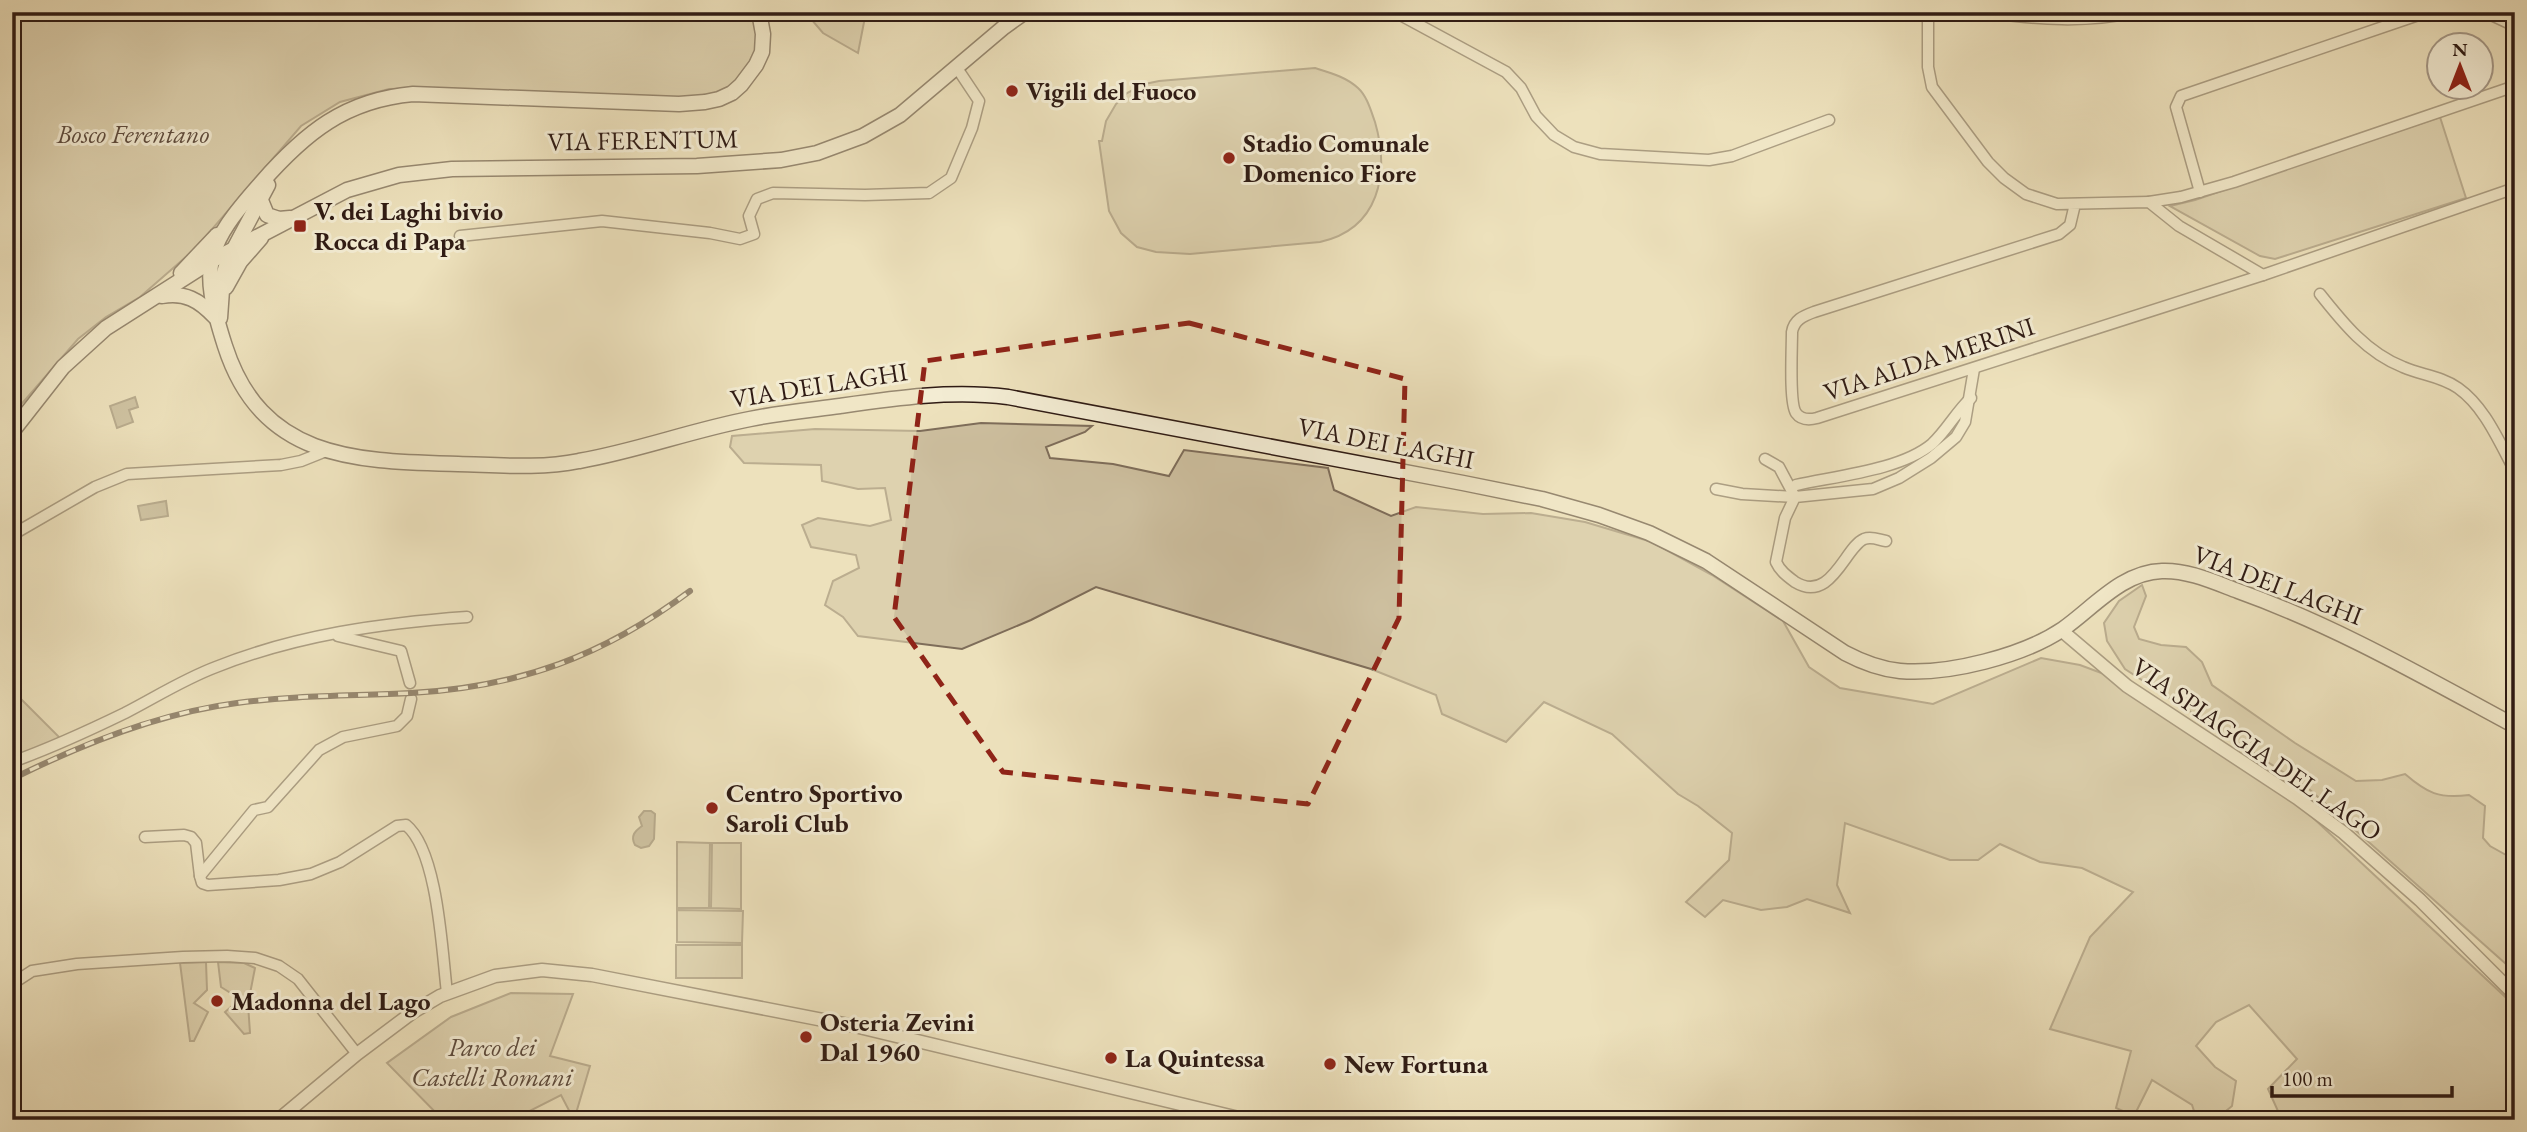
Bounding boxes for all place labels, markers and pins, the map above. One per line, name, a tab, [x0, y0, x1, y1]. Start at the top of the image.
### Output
place label: Vigili del Fuoco	[1026, 74, 1196, 108]
marker: Vigili del Fuoco	[1004, 83, 1020, 99]
place label: Stadio Comunale Domenico Fiore	[1243, 126, 1429, 190]
marker: Stadio Comunale Domenico Fiore	[1221, 150, 1237, 166]
place label: V. dei Laghi bivio Rocca di Papa	[314, 194, 503, 258]
marker: V. dei Laghi bivio Rocca di Papa	[292, 218, 308, 234]
place label: Centro Sportivo Saroli Club	[726, 776, 903, 840]
marker: Centro Sportivo Saroli Club	[704, 800, 720, 816]
place label: Madonna del Lago	[231, 984, 431, 1018]
marker: Madonna del Lago	[209, 993, 225, 1009]
place label: Osteria Zevini Dal 1960	[820, 1005, 975, 1069]
marker: Osteria Zevini Dal 1960	[798, 1029, 814, 1045]
place label: La Quintessa	[1125, 1041, 1265, 1075]
place label: New Fortuna	[1344, 1047, 1489, 1081]
marker: La Quintessa	[1103, 1050, 1119, 1066]
marker: New Fortuna	[1322, 1056, 1338, 1072]

